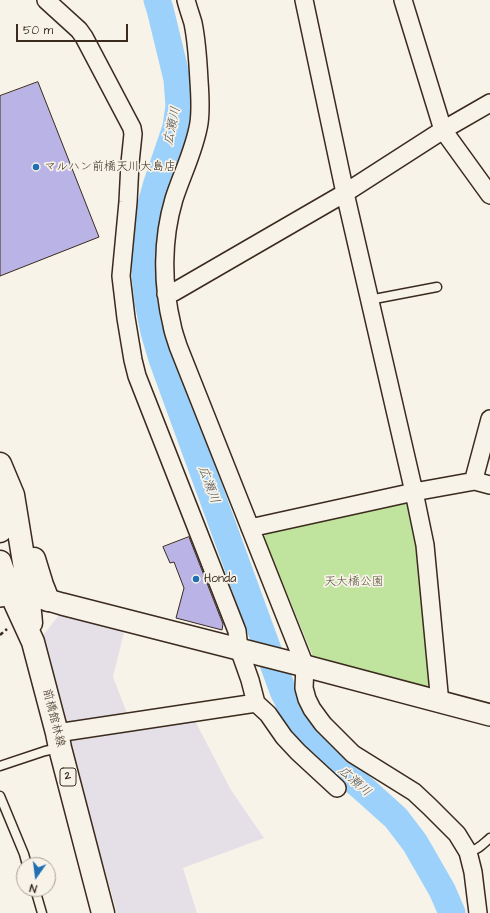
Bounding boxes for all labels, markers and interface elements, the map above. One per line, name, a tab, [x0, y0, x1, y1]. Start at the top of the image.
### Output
scale bar	[18, 16, 130, 42]
text: 50 m	[23, 22, 53, 39]
water label: 広瀬川	[161, 105, 185, 147]
place label: マルハン前橋天川大島店	[44, 160, 176, 174]
marker: マルハン前橋天川大島店	[31, 162, 41, 172]
water label: 広瀬川	[194, 464, 222, 506]
place label: Honda	[204, 572, 236, 586]
marker: Honda	[191, 574, 201, 584]
park label: 天大橋公園	[324, 575, 384, 589]
street label: 前橋館林線	[39, 687, 67, 749]
water label: 広瀬川	[334, 763, 374, 801]
road number: 2	[60, 768, 76, 786]
north arrow	[16, 857, 56, 897]
text: N	[28, 880, 38, 896]

